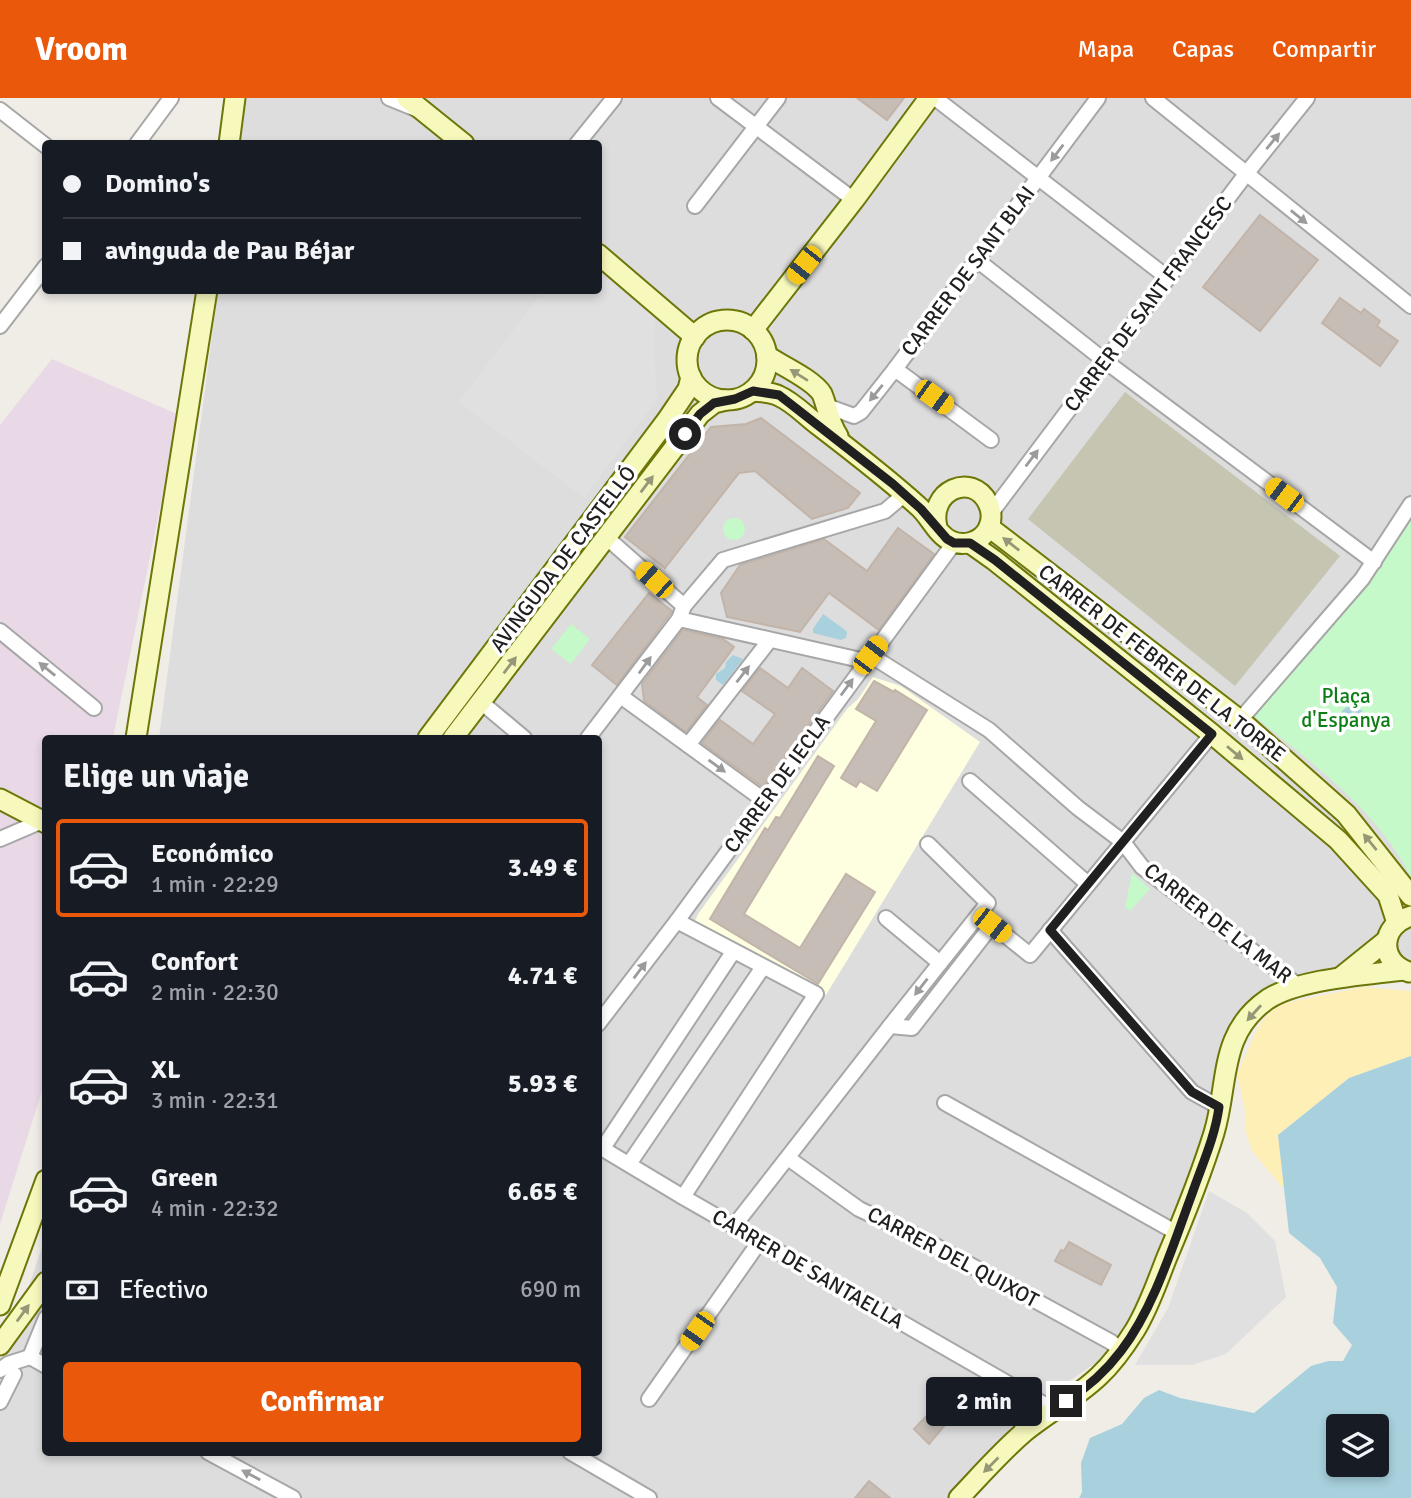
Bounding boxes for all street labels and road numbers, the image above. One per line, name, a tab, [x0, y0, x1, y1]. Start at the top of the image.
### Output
street label: CARRER DE SANT BLAI	[896, 181, 1040, 361]
street label: CARRER DE SANT FRANCESC	[1058, 191, 1238, 417]
street label: AVINGUDA DE CASTELLÓ	[484, 461, 642, 657]
street label: CARRER DE FEBRER DE LA TORRE	[1033, 558, 1291, 768]
street label: CARRER DE IECLA	[718, 710, 836, 858]
street label: CARRER DE LA MAR	[1139, 857, 1297, 989]
street label: CARRER DEL QUIXOT	[863, 1201, 1044, 1313]
street label: CARRER DE SANTAELLA	[708, 1204, 909, 1335]

